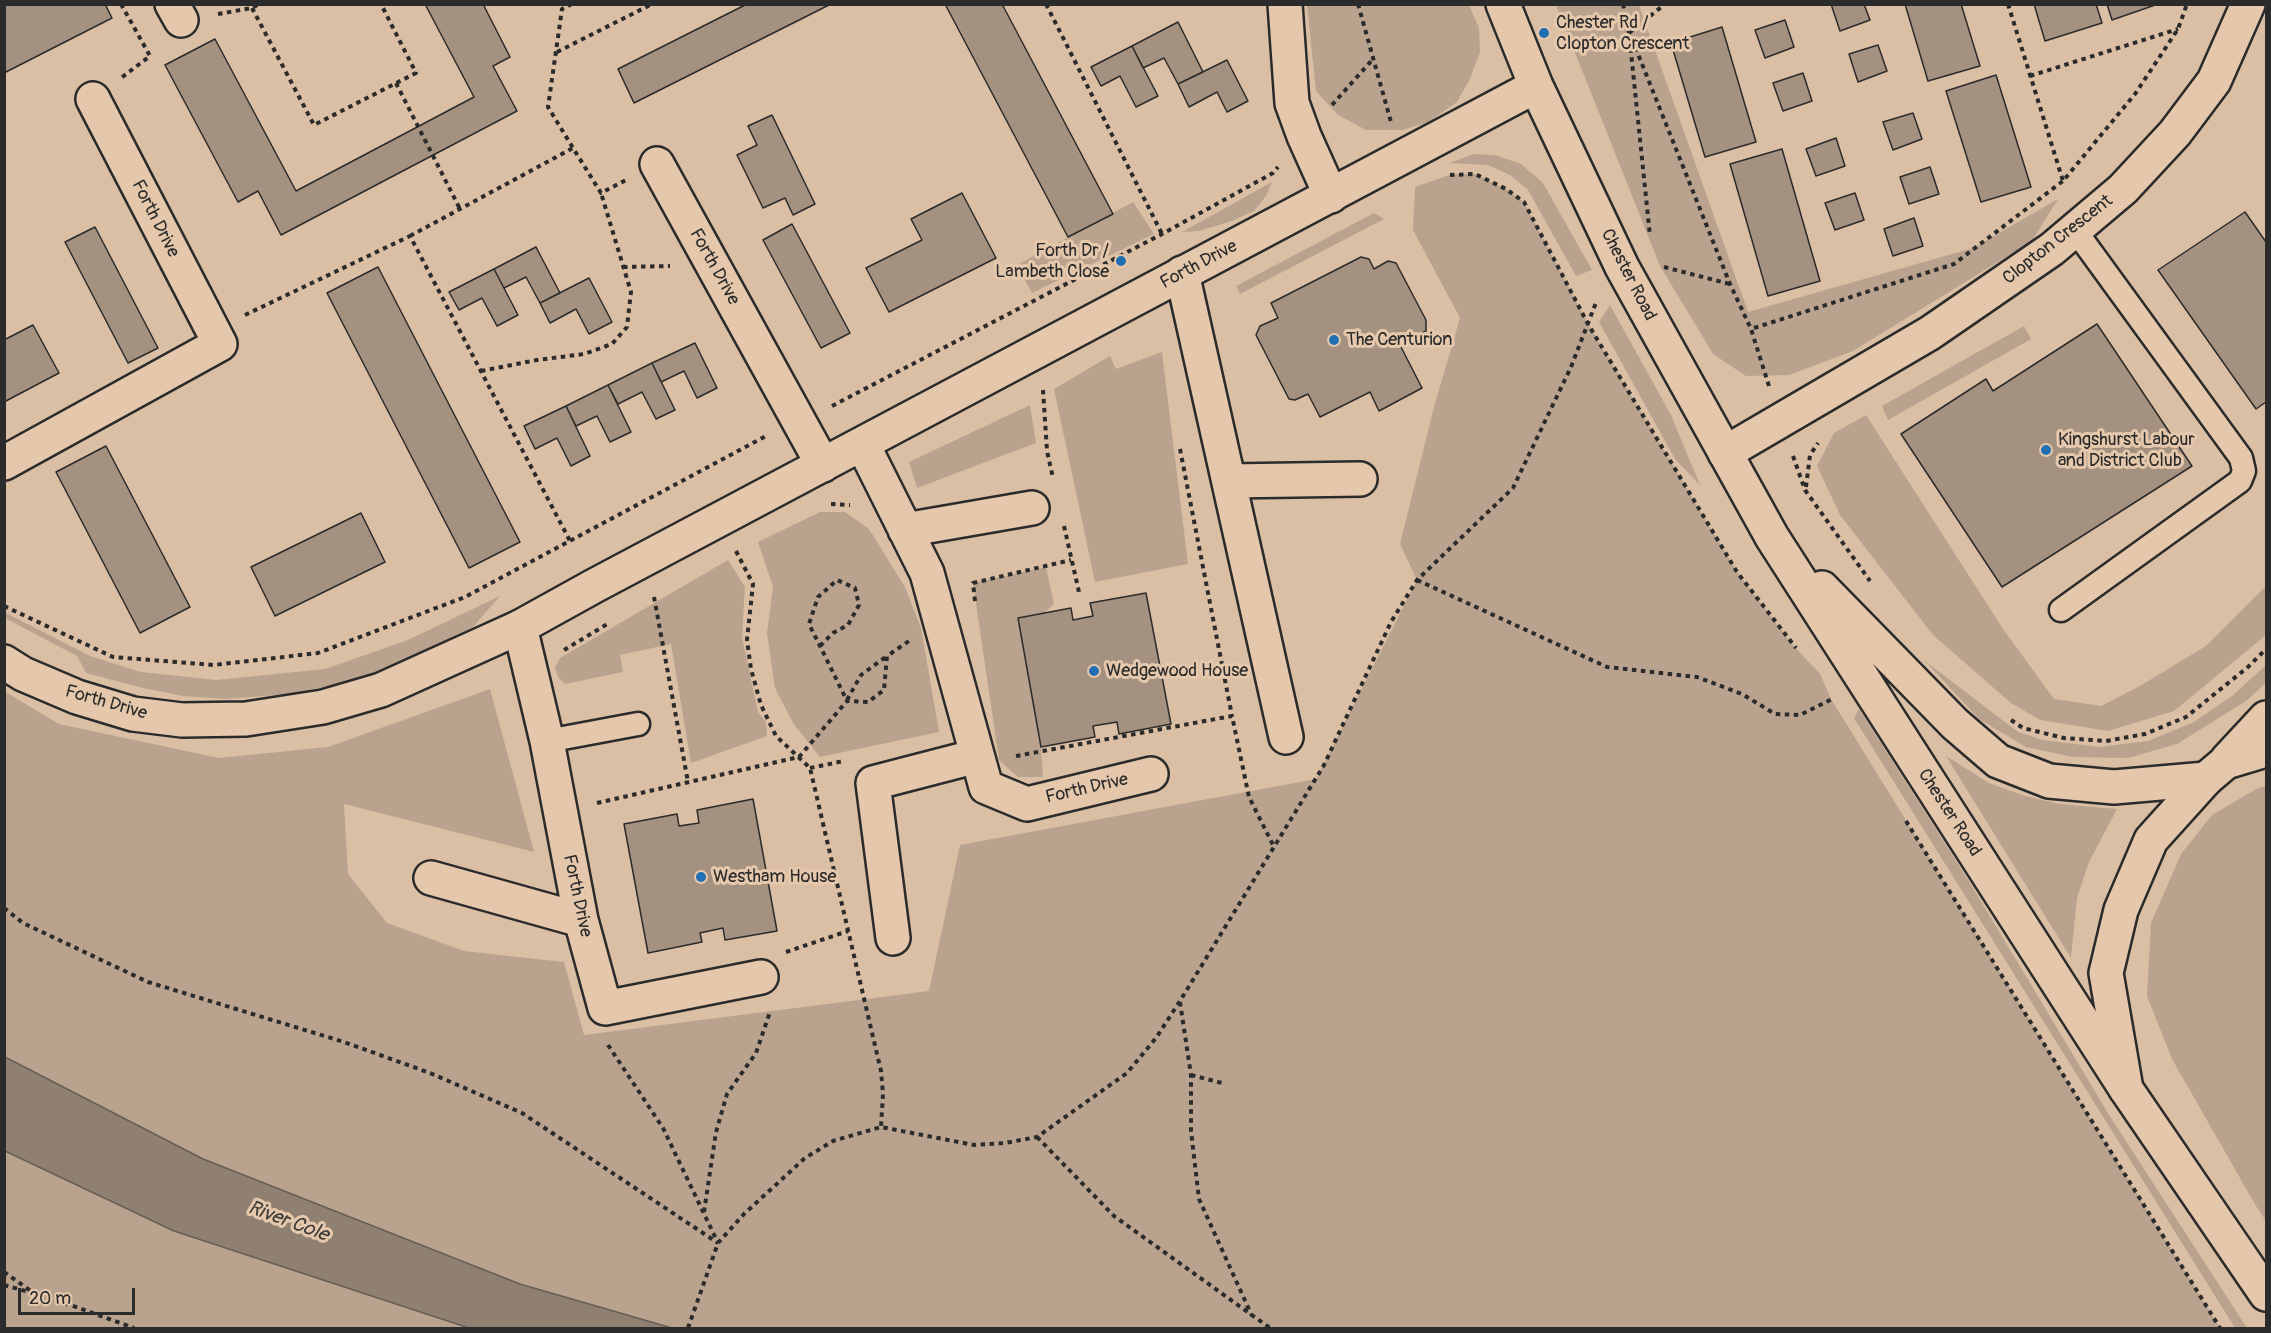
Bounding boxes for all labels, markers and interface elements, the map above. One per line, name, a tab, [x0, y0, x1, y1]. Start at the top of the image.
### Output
place label: Chester Rd / Clopton Crescent	[1556, 12, 1690, 54]
marker: Chester Rd / Clopton Crescent	[1537, 26, 1551, 40]
street label: Forth Drive	[126, 177, 184, 261]
street label: Clopton Crescent	[1999, 190, 2117, 290]
street label: Forth Drive	[684, 225, 744, 309]
street label: Chester Road	[1596, 225, 1660, 325]
street label: Forth Drive	[1157, 236, 1241, 294]
place label: Forth Dr / Lambeth Close	[995, 240, 1109, 282]
marker: Forth Dr / Lambeth Close	[1114, 254, 1128, 268]
place label: The Centurion	[1346, 329, 1452, 351]
marker: The Centurion	[1327, 333, 1341, 347]
place label: Kingshurst Labour and District Club	[2058, 429, 2195, 472]
marker: Kingshurst Labour and District Club	[2039, 443, 2053, 457]
place label: Wedgewood House	[1106, 660, 1248, 682]
marker: Wedgewood House	[1087, 664, 1101, 678]
street label: Forth Drive	[63, 681, 149, 725]
street label: Chester Road	[1913, 765, 1985, 861]
street label: Forth Drive	[1044, 769, 1130, 809]
street label: Forth Drive	[558, 853, 596, 939]
place label: Westham House	[713, 866, 836, 888]
marker: Westham House	[694, 870, 708, 884]
water label: River Cole	[245, 1196, 331, 1248]
scale bar	[21, 1276, 138, 1314]
text: 20 m	[29, 1287, 71, 1310]

